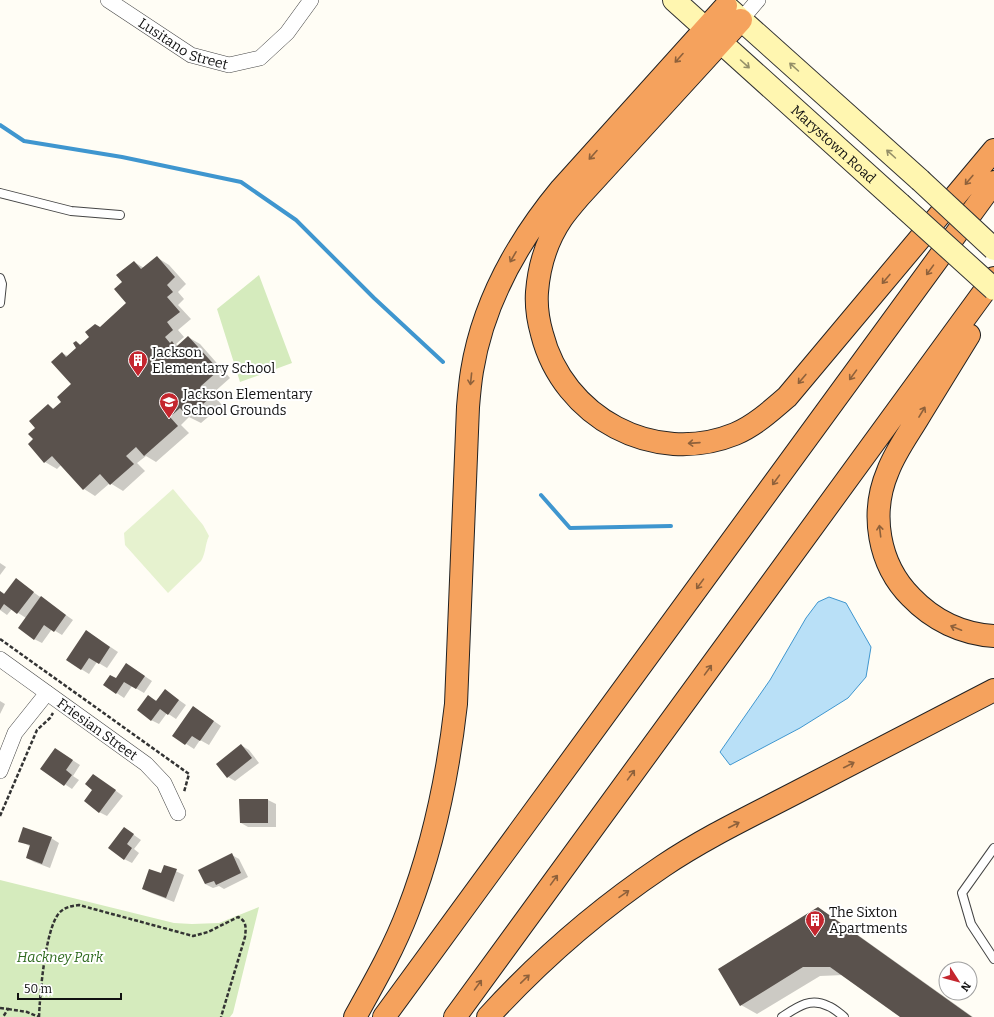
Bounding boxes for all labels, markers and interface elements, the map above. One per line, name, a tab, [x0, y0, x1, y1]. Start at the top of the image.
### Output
street label: Lusitano Street	[135, 14, 230, 73]
one-way arrow	[675, 53, 684, 63]
one-way arrow	[740, 60, 750, 69]
one-way arrow	[789, 63, 799, 72]
street label: Marystown Road	[788, 101, 880, 187]
one-way arrow	[588, 149, 597, 160]
one-way arrow	[886, 149, 896, 159]
one-way arrow	[964, 174, 973, 185]
one-way arrow	[509, 251, 517, 263]
one-way arrow	[926, 264, 934, 275]
one-way arrow	[881, 274, 890, 285]
place label: Jackson Elementary School	[151, 344, 275, 377]
building icon: Jackson Elementary School	[127, 349, 149, 377]
one-way arrow	[849, 369, 857, 380]
one-way arrow	[467, 372, 474, 385]
one-way arrow	[798, 374, 807, 384]
place label: Jackson Elementary School Grounds	[182, 386, 313, 419]
school or university icon: Jackson Elementary School Grounds	[158, 391, 180, 419]
one-way arrow	[918, 406, 926, 418]
one-way arrow	[688, 439, 701, 446]
one-way arrow	[772, 474, 781, 485]
one-way arrow	[876, 525, 883, 538]
one-way arrow	[696, 579, 704, 590]
one-way arrow	[951, 624, 963, 631]
one-way arrow	[704, 665, 712, 676]
street label: Friesian Street	[54, 694, 141, 764]
one-way arrow	[843, 761, 855, 769]
one-way arrow	[627, 770, 635, 781]
one-way arrow	[727, 821, 739, 828]
one-way arrow	[550, 875, 559, 886]
one-way arrow	[618, 890, 629, 898]
place label: The Sixton Apartments	[829, 904, 907, 937]
building icon: The Sixton Apartments	[804, 909, 826, 937]
park label: Hackney Park	[17, 949, 104, 966]
north arrow	[938, 961, 978, 1001]
one-way arrow	[520, 974, 530, 984]
scale bar	[18, 975, 121, 1001]
text: N	[958, 979, 973, 994]
one-way arrow	[474, 980, 482, 991]
text: 50 m	[24, 982, 53, 996]

